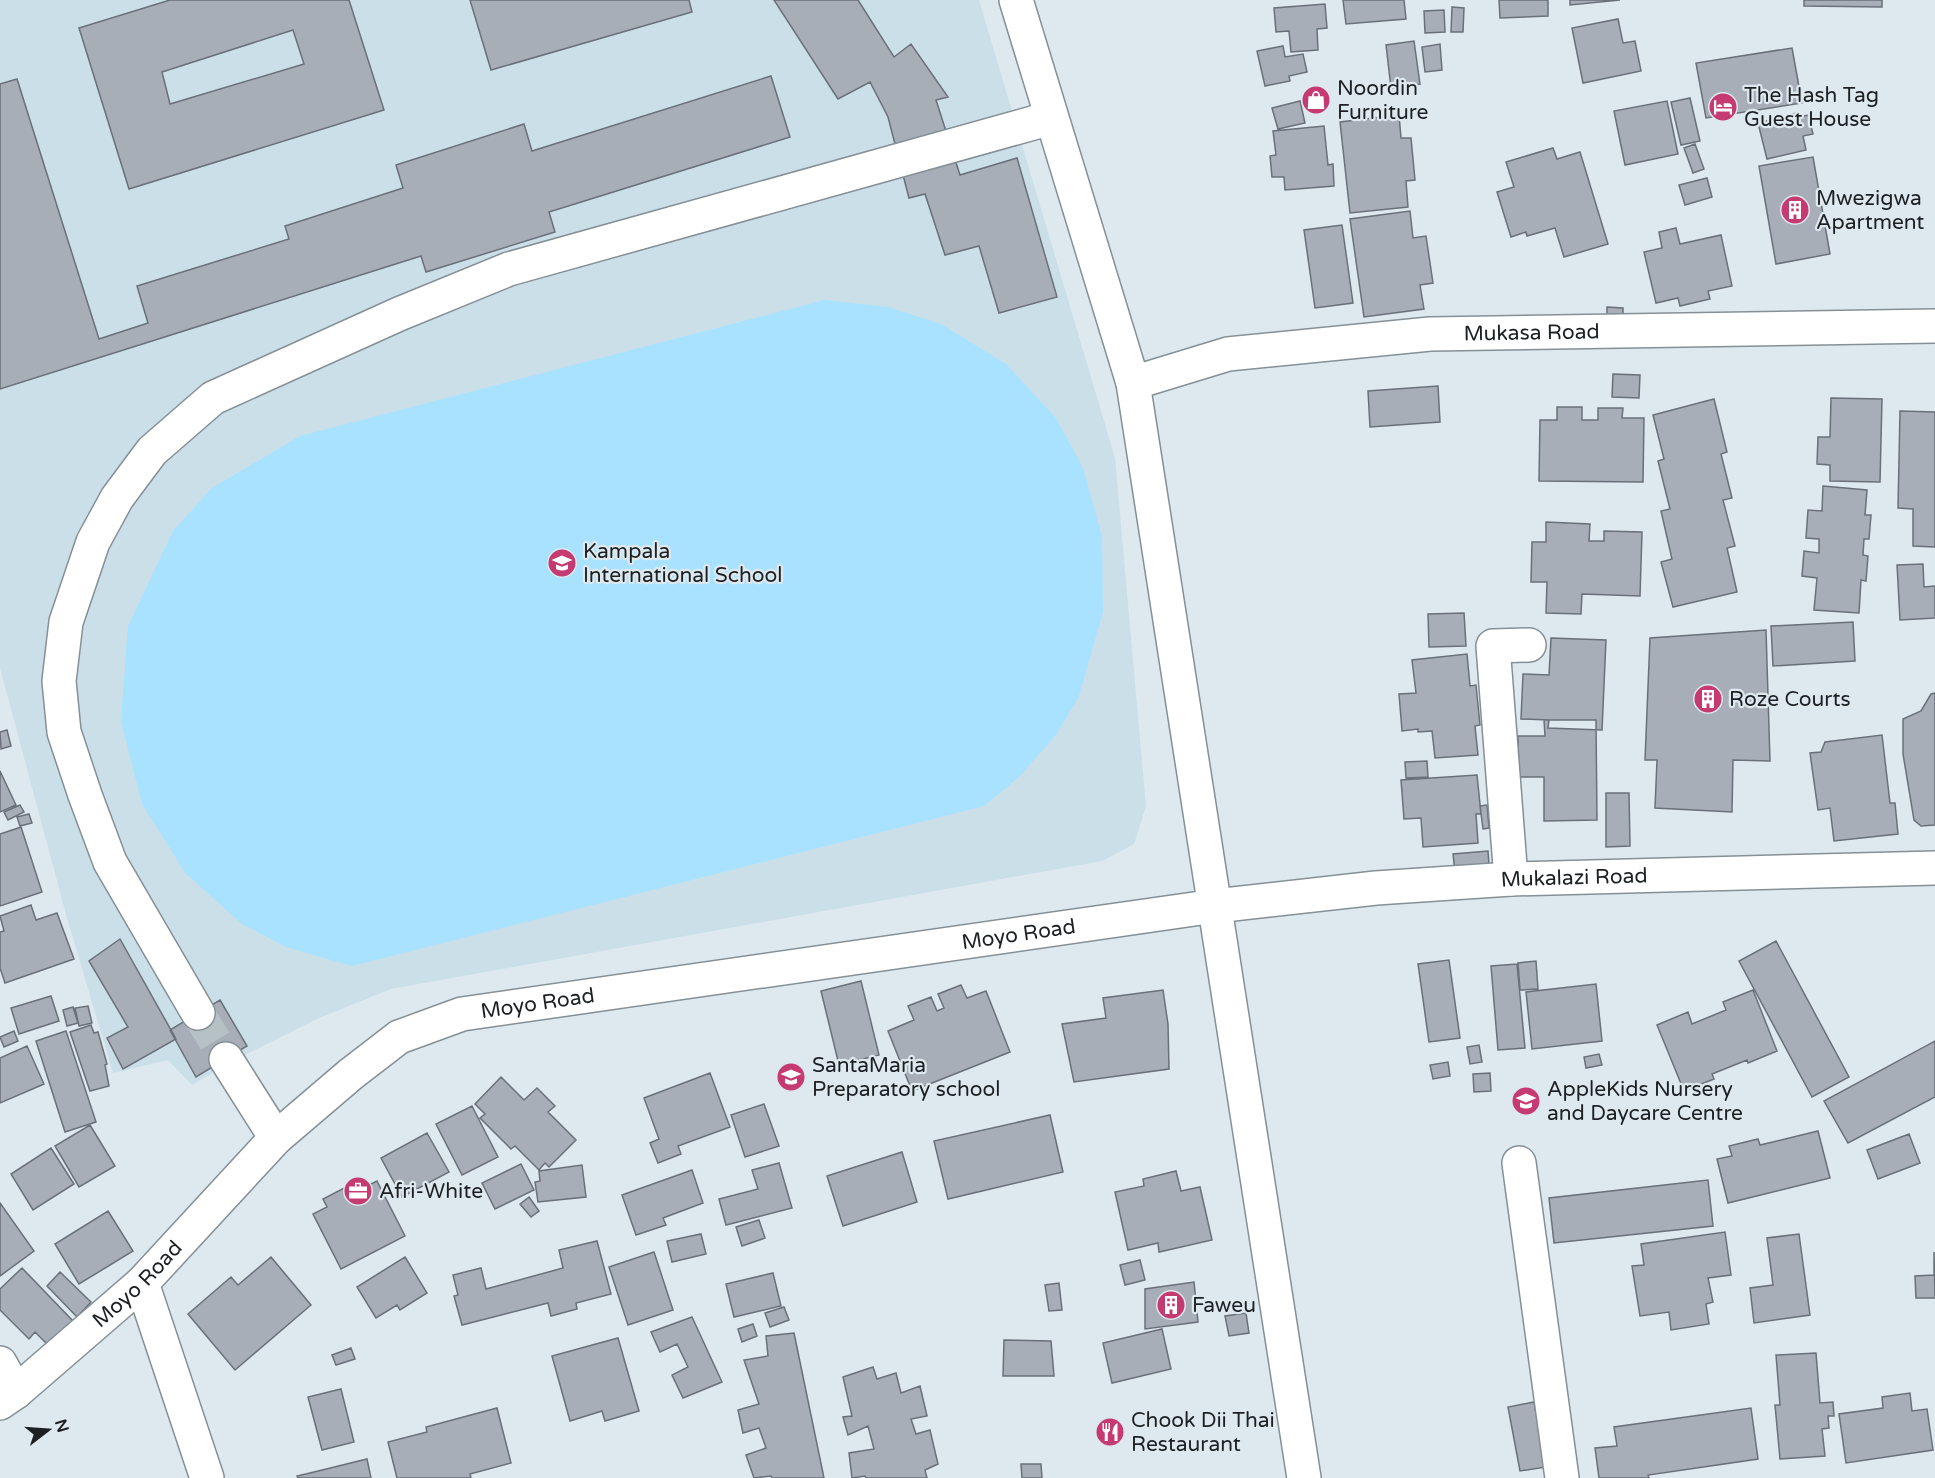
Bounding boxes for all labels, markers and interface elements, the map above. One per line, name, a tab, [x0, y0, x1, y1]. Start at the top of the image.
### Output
place label: Noordin Furniture	[1337, 76, 1428, 125]
place label: The Hash Tag Guest House	[1744, 83, 1879, 132]
shop icon: Noordin Furniture	[1300, 84, 1332, 116]
hotel icon: The Hash Tag Guest House	[1707, 91, 1739, 123]
place label: Mwezigwa Apartment	[1816, 186, 1924, 235]
building icon: Mwezigwa Apartment	[1779, 194, 1811, 226]
street label: Mukasa Road	[1463, 319, 1600, 346]
place label: Kampala International School	[583, 539, 782, 588]
school or university icon: Kampala International School	[546, 547, 578, 579]
building icon: Roze Courts	[1692, 683, 1724, 715]
place label: Roze Courts	[1729, 687, 1851, 712]
street label: Mukalazi Road	[1500, 863, 1648, 892]
street label: Moyo Road	[960, 914, 1077, 955]
street label: Moyo Road	[479, 983, 596, 1024]
place label: SantaMaria Preparatory school	[812, 1053, 1000, 1102]
school or university icon: SantaMaria Preparatory school	[775, 1061, 807, 1093]
place label: AppleKids Nursery and Daycare Centre	[1547, 1077, 1743, 1126]
school or university icon: AppleKids Nursery and Daycare Centre	[1510, 1085, 1542, 1117]
office icon: Afri-White	[342, 1175, 374, 1207]
place label: Afri-White	[379, 1179, 483, 1204]
street label: Moyo Road	[87, 1235, 187, 1333]
building icon: Faweu	[1155, 1289, 1187, 1321]
place label: Faweu	[1192, 1293, 1256, 1318]
north arrow	[18, 1400, 78, 1460]
place label: Chook Dii Thai Restaurant	[1131, 1408, 1275, 1457]
restaurant icon: Chook Dii Thai Restaurant	[1094, 1416, 1126, 1448]
text: N	[50, 1417, 73, 1435]

